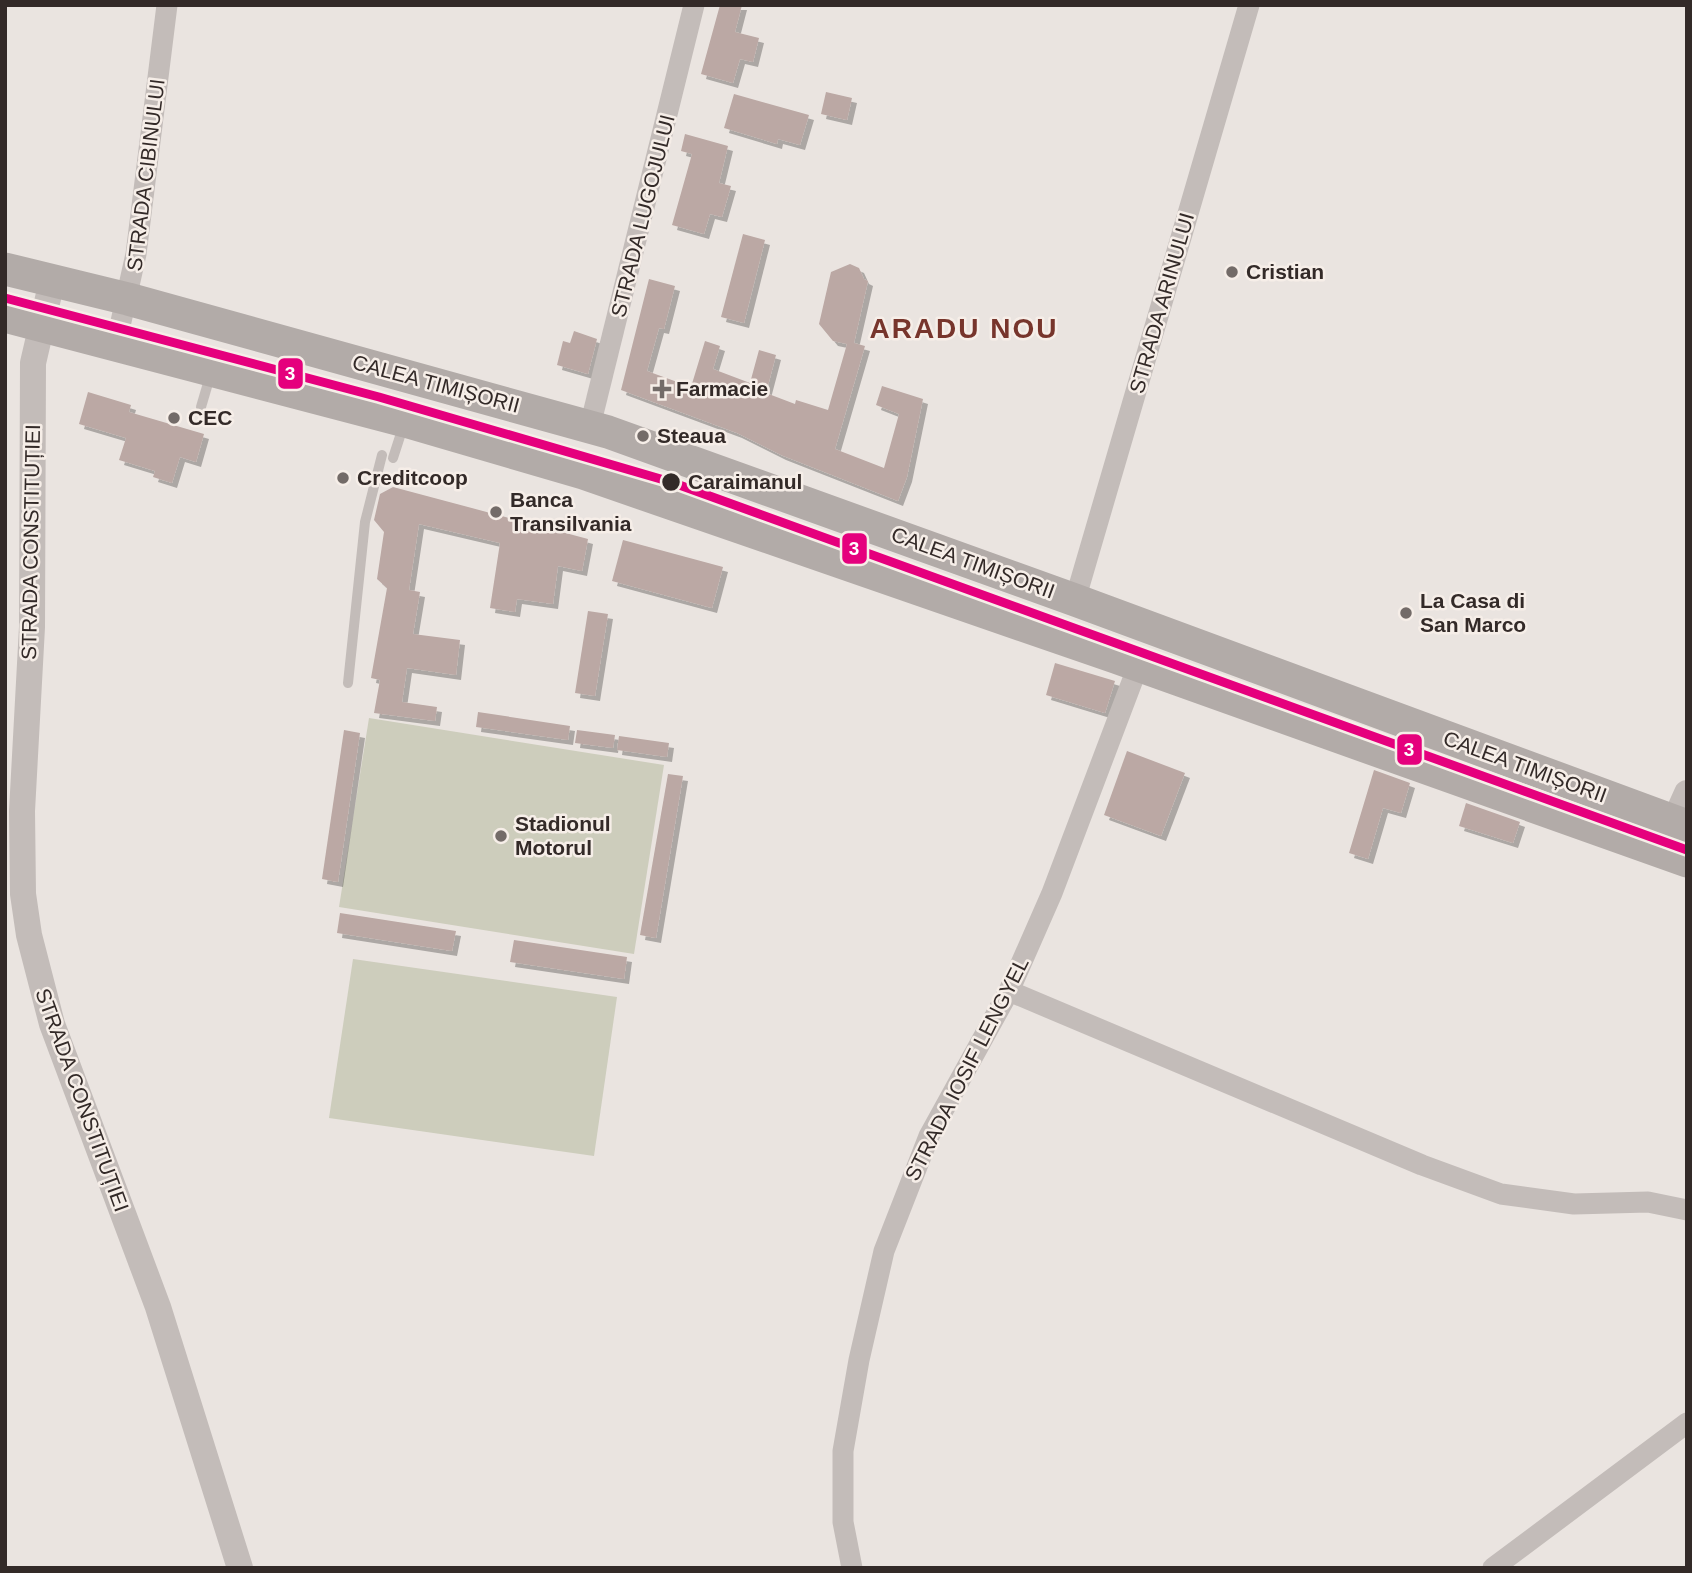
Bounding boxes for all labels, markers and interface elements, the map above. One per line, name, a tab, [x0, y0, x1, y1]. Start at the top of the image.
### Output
street label: STRADA CIBINULUI	[122, 77, 169, 272]
street label: STRADA LUGOJULUI	[606, 112, 679, 319]
street label: STRADA ARINULUI	[1125, 210, 1198, 396]
place label: Cristian	[1246, 260, 1324, 283]
marker: Cristian	[1224, 264, 1240, 280]
district label: ARADU NOU	[869, 313, 1059, 344]
street label: CALEA TIMIȘORII	[350, 350, 522, 417]
line badge: 3	[277, 357, 304, 390]
text: 3	[285, 363, 295, 384]
place label: Farmacie	[676, 377, 768, 400]
marker: Farmacie	[654, 381, 670, 397]
place label: CEC	[188, 406, 232, 429]
marker: CEC	[166, 410, 182, 426]
street label: STRADA CONSTITUȚIEI	[17, 424, 44, 660]
place label: Steaua	[657, 424, 726, 447]
marker: Steaua	[635, 428, 651, 444]
place label: Creditcoop	[357, 466, 468, 489]
marker: Creditcoop	[335, 470, 351, 486]
place label: Caraimanul	[688, 470, 802, 493]
marker: Caraimanul	[660, 471, 682, 493]
place label: Banca Transilvania	[510, 488, 632, 535]
marker: Banca Transilvania	[488, 504, 504, 520]
street label: CALEA TIMIȘORII	[888, 522, 1058, 603]
line badge: 3	[841, 532, 868, 565]
text: 3	[849, 538, 859, 559]
place label: La Casa di San Marco	[1420, 589, 1526, 636]
marker: La Casa di San Marco	[1398, 605, 1414, 621]
street label: CALEA TIMIȘORII	[1440, 726, 1610, 807]
line badge: 3	[1396, 733, 1423, 766]
text: 3	[1404, 739, 1414, 760]
place label: Stadionul Motorul	[515, 812, 611, 859]
marker: Stadionul Motorul	[493, 828, 509, 844]
street label: STRADA IOSIF LENGYEL	[900, 953, 1033, 1184]
street label: STRADA CONSTITUȚIEI	[31, 985, 134, 1214]

